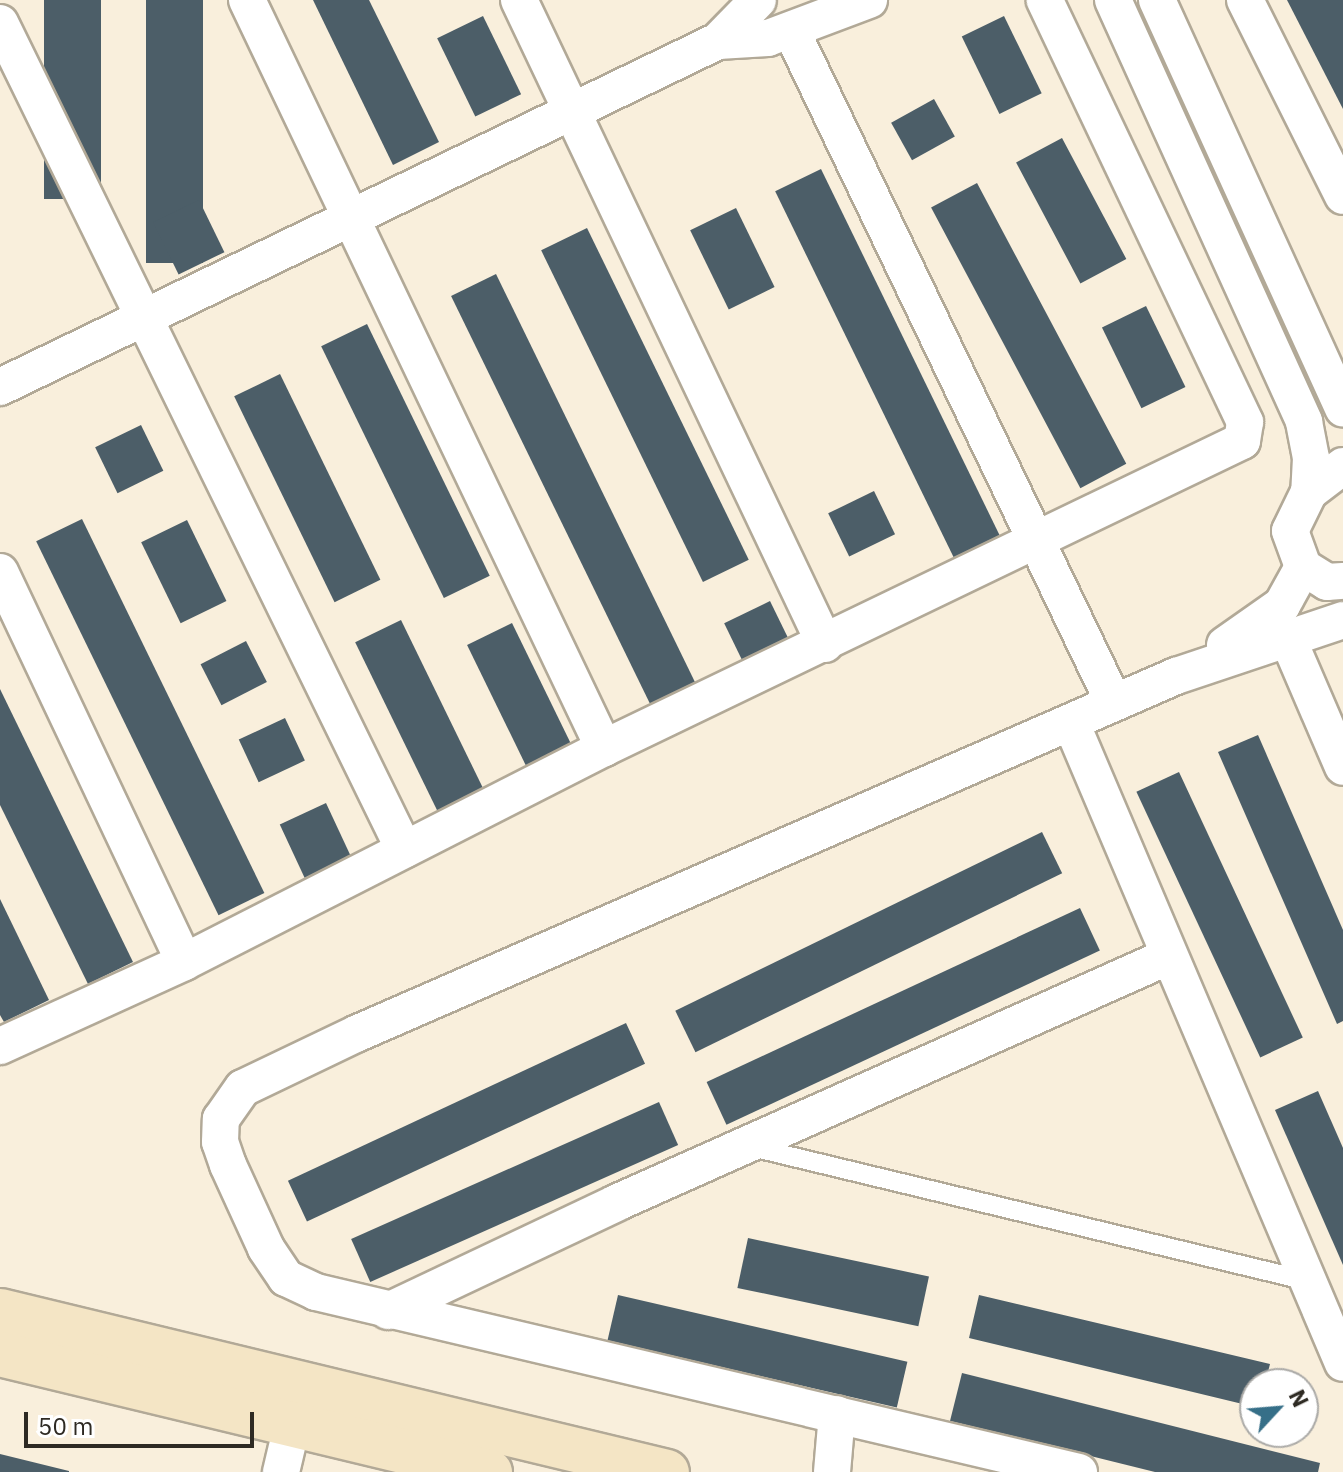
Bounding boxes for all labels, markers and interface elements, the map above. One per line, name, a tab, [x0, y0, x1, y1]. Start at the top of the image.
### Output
north arrow	[1239, 1368, 1319, 1448]
text: N	[1283, 1385, 1316, 1412]
scale bar	[28, 1396, 258, 1446]
text: 50 m	[38, 1410, 93, 1442]

